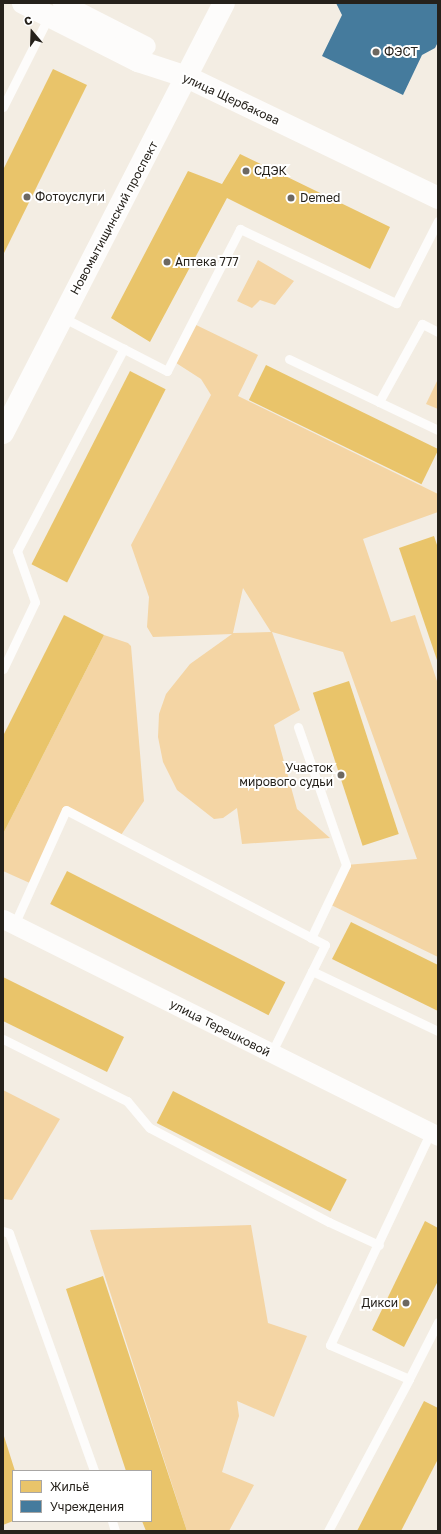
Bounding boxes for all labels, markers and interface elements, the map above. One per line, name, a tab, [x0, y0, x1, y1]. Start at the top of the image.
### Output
north arrow	[12, 12, 52, 52]
text: С	[22, 13, 34, 28]
place label: ФЭСТ	[384, 45, 418, 59]
marker: ФЭСТ	[371, 47, 381, 57]
street label: улица Щербакова	[180, 70, 282, 128]
street label: Новомытищинский проспект	[67, 139, 161, 297]
place label: СДЭК	[254, 164, 287, 178]
marker: СДЭК	[241, 166, 251, 176]
place label: Фотоуслуги	[35, 190, 105, 204]
place label: Demed	[300, 191, 340, 205]
marker: Фотоуслуги	[22, 192, 32, 202]
marker: Demed	[285, 192, 297, 204]
place label: Аптека 777	[175, 255, 239, 269]
marker: Аптека 777	[162, 257, 172, 267]
place label: Участок мирового судьи	[239, 761, 333, 789]
marker: Участок мирового судьи	[336, 770, 346, 780]
street label: улица Терешковой	[167, 996, 273, 1060]
place label: Дикси	[361, 1296, 398, 1310]
marker: Дикси	[401, 1298, 411, 1308]
legend	[12, 1470, 152, 1522]
text: Жильё	[50, 1479, 89, 1494]
text: Учреждения	[50, 1499, 124, 1514]

